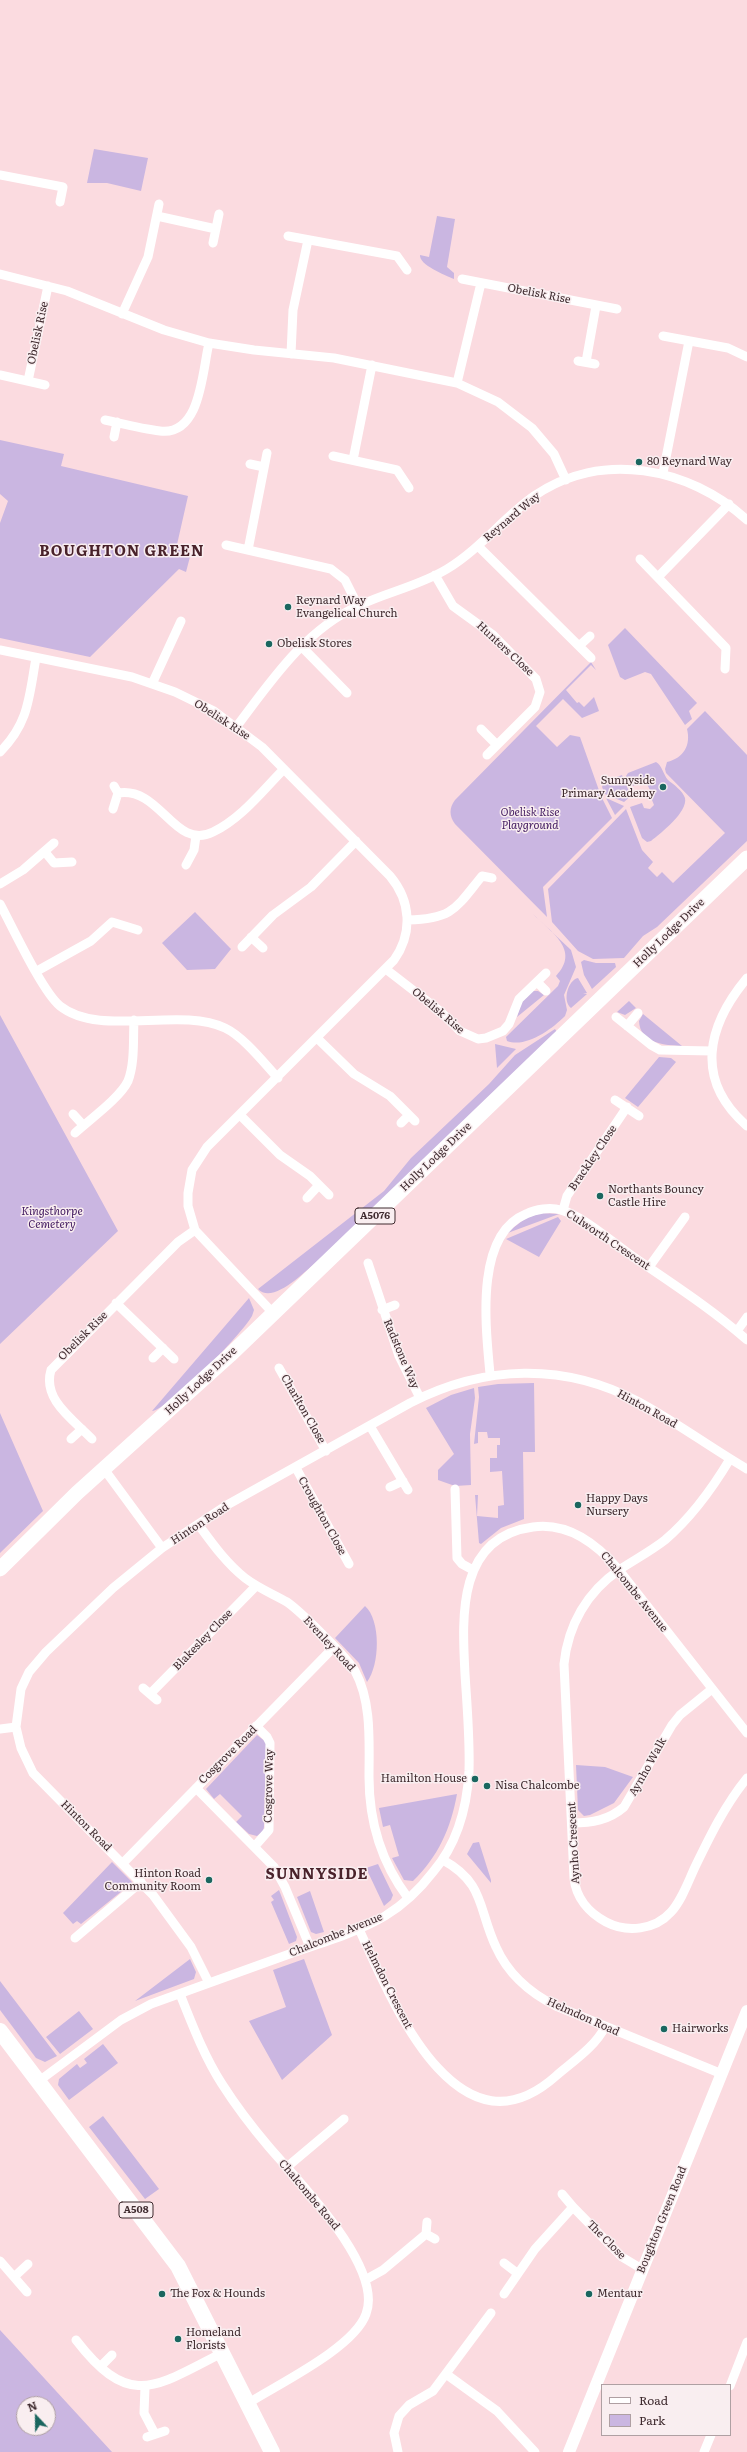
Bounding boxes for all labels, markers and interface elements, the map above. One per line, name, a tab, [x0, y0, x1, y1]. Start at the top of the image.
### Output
street label: Obelisk Rise	[506, 281, 572, 307]
street label: Obelisk Rise	[25, 300, 51, 366]
place label: 80 Reynard Way	[647, 455, 732, 469]
marker: 80 Reynard Way	[634, 457, 644, 467]
street label: Reynard Way	[481, 489, 543, 545]
district label: BOUGHTON GREEN	[39, 543, 205, 561]
place label: Reynard Way Evangelical Church	[296, 594, 398, 620]
marker: Reynard Way Evangelical Church	[283, 602, 293, 612]
street label: Hunters Close	[474, 619, 536, 679]
place label: Obelisk Stores	[277, 637, 352, 651]
marker: Obelisk Stores	[264, 639, 274, 649]
street label: Obelisk Rise	[192, 697, 252, 743]
place label: Sunnyside Primary Academy	[561, 774, 655, 800]
marker: Sunnyside Primary Academy	[658, 782, 668, 792]
park label: Obelisk Rise Playground	[501, 806, 559, 832]
street label: Holly Lodge Drive	[631, 896, 707, 970]
street label: Obelisk Rise	[409, 985, 467, 1037]
street label: Holly Lodge Drive	[398, 1120, 474, 1194]
street label: Brackley Close	[566, 1123, 620, 1193]
place label: Northants Bouncy Castle Hire	[608, 1183, 704, 1209]
marker: Northants Bouncy Castle Hire	[595, 1191, 605, 1201]
park label: Kingsthorpe Cemetery	[21, 1205, 83, 1231]
street label: Culworth Crescent	[563, 1207, 653, 1273]
road number: A5076	[355, 1208, 395, 1224]
street label: Obelisk Rise	[56, 1309, 110, 1363]
street label: Radstone Way	[380, 1317, 422, 1391]
street label: Holly Lodge Drive	[162, 1344, 240, 1418]
street label: Charlton Close	[278, 1372, 328, 1446]
street label: Hinton Road	[615, 1387, 679, 1431]
street label: Croughton Close	[295, 1475, 349, 1557]
place label: Happy Days Nursery	[586, 1492, 648, 1518]
street label: Hinton Road	[168, 1500, 232, 1548]
marker: Happy Days Nursery	[573, 1500, 583, 1510]
street label: Chalcombe Avenue	[598, 1549, 670, 1635]
street label: Blakesley Close	[171, 1607, 235, 1673]
street label: Evenley Road	[300, 1614, 358, 1674]
street label: Cosgrove Road	[196, 1723, 260, 1787]
street label: Aynho Walk	[627, 1735, 669, 1799]
street label: Cosgrove Way	[262, 1749, 276, 1823]
place label: Hamilton House	[381, 1772, 467, 1786]
marker: Hamilton House	[470, 1774, 480, 1784]
place label: Nisa Chalcombe	[495, 1779, 579, 1793]
marker: Nisa Chalcombe	[482, 1781, 492, 1791]
street label: Hinton Road	[58, 1798, 114, 1854]
street label: Aynho Crescent	[565, 1802, 583, 1884]
district label: SUNNYSIDE	[265, 1866, 369, 1884]
place label: Hinton Road Community Room	[104, 1867, 201, 1893]
marker: Hinton Road Community Room	[204, 1875, 214, 1885]
street label: Chalcombe Avenue	[287, 1910, 385, 1960]
street label: Helmdon Crescent	[359, 1939, 415, 2031]
street label: Helmdon Road	[545, 1995, 621, 2039]
place label: Hairworks	[672, 2022, 728, 2036]
marker: Hairworks	[659, 2024, 669, 2034]
street label: Chalcombe Road	[276, 2157, 342, 2233]
street label: Boughton Green Road	[634, 2164, 690, 2276]
road number: A508	[119, 2202, 153, 2218]
street label: The Close	[584, 2218, 628, 2262]
place label: The Fox & Hounds	[170, 2287, 265, 2301]
place label: Mentaur	[597, 2287, 643, 2301]
marker: The Fox & Hounds	[157, 2289, 167, 2299]
marker: Mentaur	[584, 2289, 594, 2299]
place label: Homeland Florists	[186, 2326, 241, 2352]
marker: Homeland Florists	[173, 2334, 183, 2344]
legend	[601, 2384, 731, 2436]
text: Road	[639, 2391, 668, 2409]
north arrow	[16, 2396, 56, 2436]
text: N	[25, 2397, 39, 2415]
text: Park	[639, 2411, 665, 2429]

